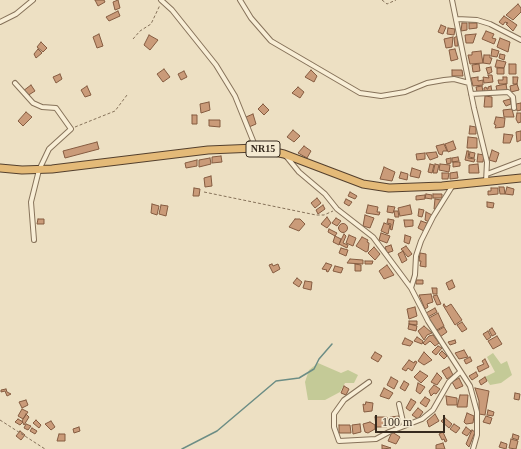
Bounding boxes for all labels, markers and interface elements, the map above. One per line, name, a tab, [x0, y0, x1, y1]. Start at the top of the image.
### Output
road number: NR15	[246, 141, 280, 157]
scale bar	[377, 407, 447, 433]
text: 100 m	[382, 415, 412, 429]

